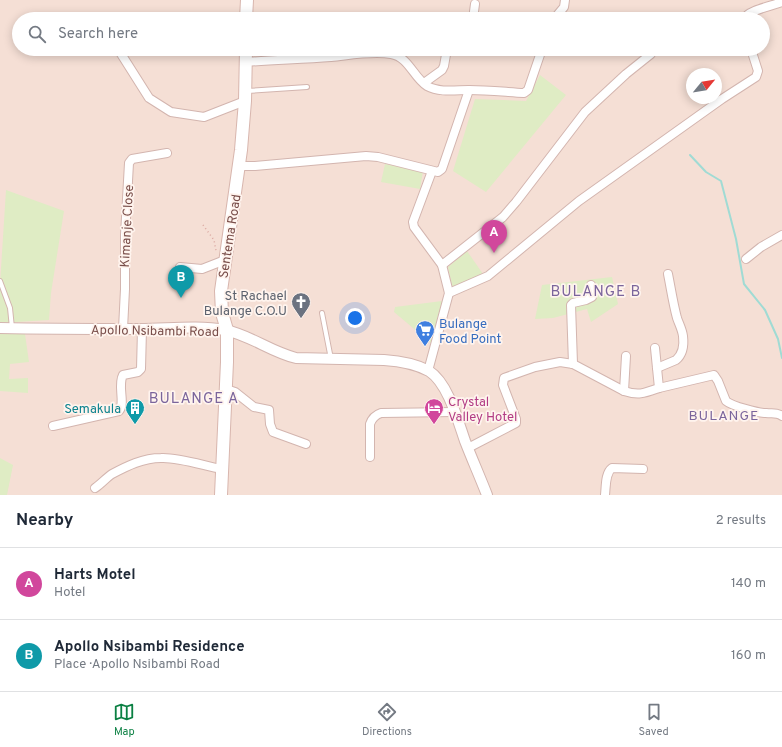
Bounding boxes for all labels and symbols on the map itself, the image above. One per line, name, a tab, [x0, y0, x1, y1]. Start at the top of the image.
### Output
north arrow	[686, 68, 722, 104]
street label: Kimanje Close	[118, 184, 138, 268]
street label: Sentema Road	[216, 193, 246, 279]
pin: A	[481, 220, 507, 253]
pin: B	[168, 265, 194, 298]
district label: BULANGE B	[551, 283, 641, 302]
place label: St Rachael Bulange C.O.U	[204, 289, 287, 320]
church icon: St Rachael Bulange C.O.U	[290, 291, 312, 319]
your location	[345, 308, 365, 328]
place label: Bulange Food Point	[439, 317, 501, 348]
supermarket icon: Bulange Food Point	[414, 319, 436, 347]
street label: Apollo Nsibambi Road	[91, 323, 219, 341]
district label: BULANGE A	[149, 390, 239, 409]
place label: Crystal Valley Hotel	[448, 395, 517, 426]
building icon: Semakula	[124, 397, 146, 425]
hotel icon: Crystal Valley Hotel	[423, 397, 445, 425]
place label: Semakula	[64, 402, 121, 418]
district label: BULANGE	[689, 408, 759, 425]

